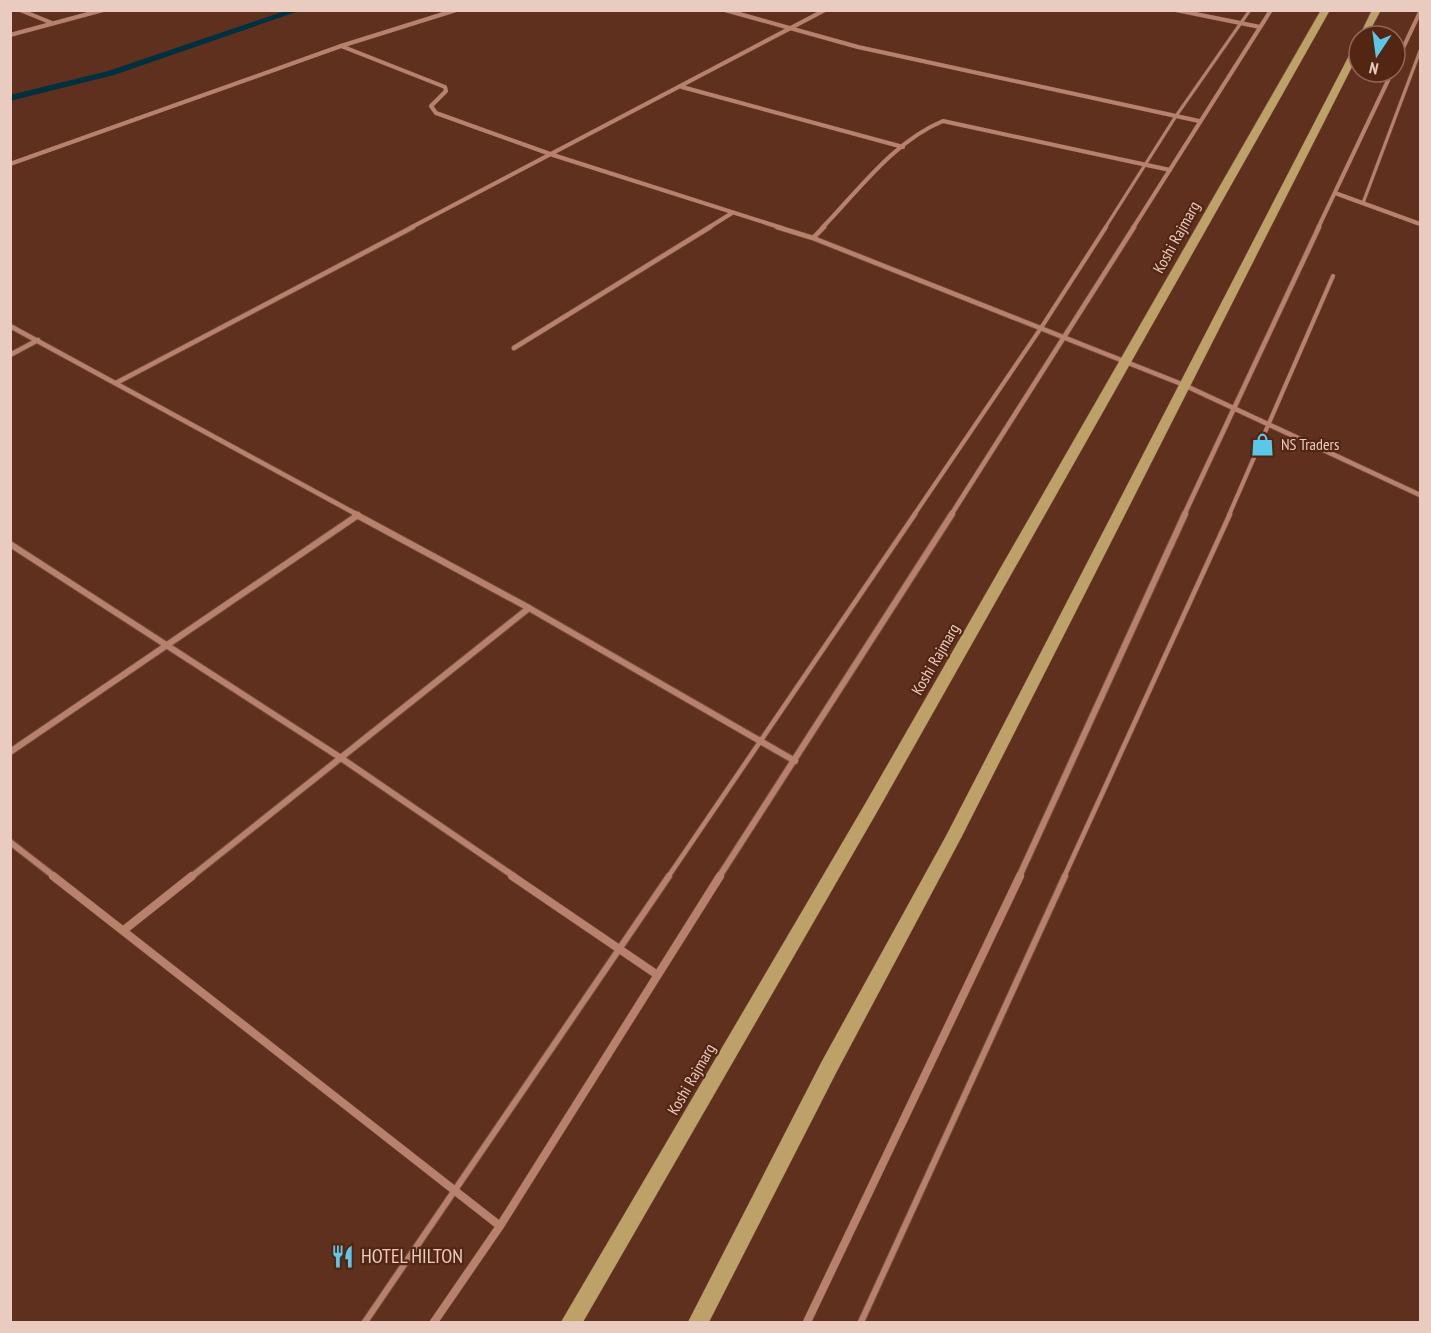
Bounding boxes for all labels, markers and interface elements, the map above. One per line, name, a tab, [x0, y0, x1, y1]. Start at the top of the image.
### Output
north arrow	[1347, 24, 1407, 84]
text: N	[1367, 58, 1380, 79]
street label: Koshi Rajmarg	[1148, 198, 1204, 276]
shop icon: NS Traders	[1250, 431, 1276, 457]
place label: NS Traders	[1281, 434, 1339, 454]
street label: Koshi Rajmarg	[907, 620, 963, 698]
street label: Koshi Rajmarg	[663, 1040, 719, 1118]
restaurant icon: HOTEL HILTON	[330, 1243, 356, 1269]
place label: HOTEL HILTON	[361, 1243, 463, 1269]

